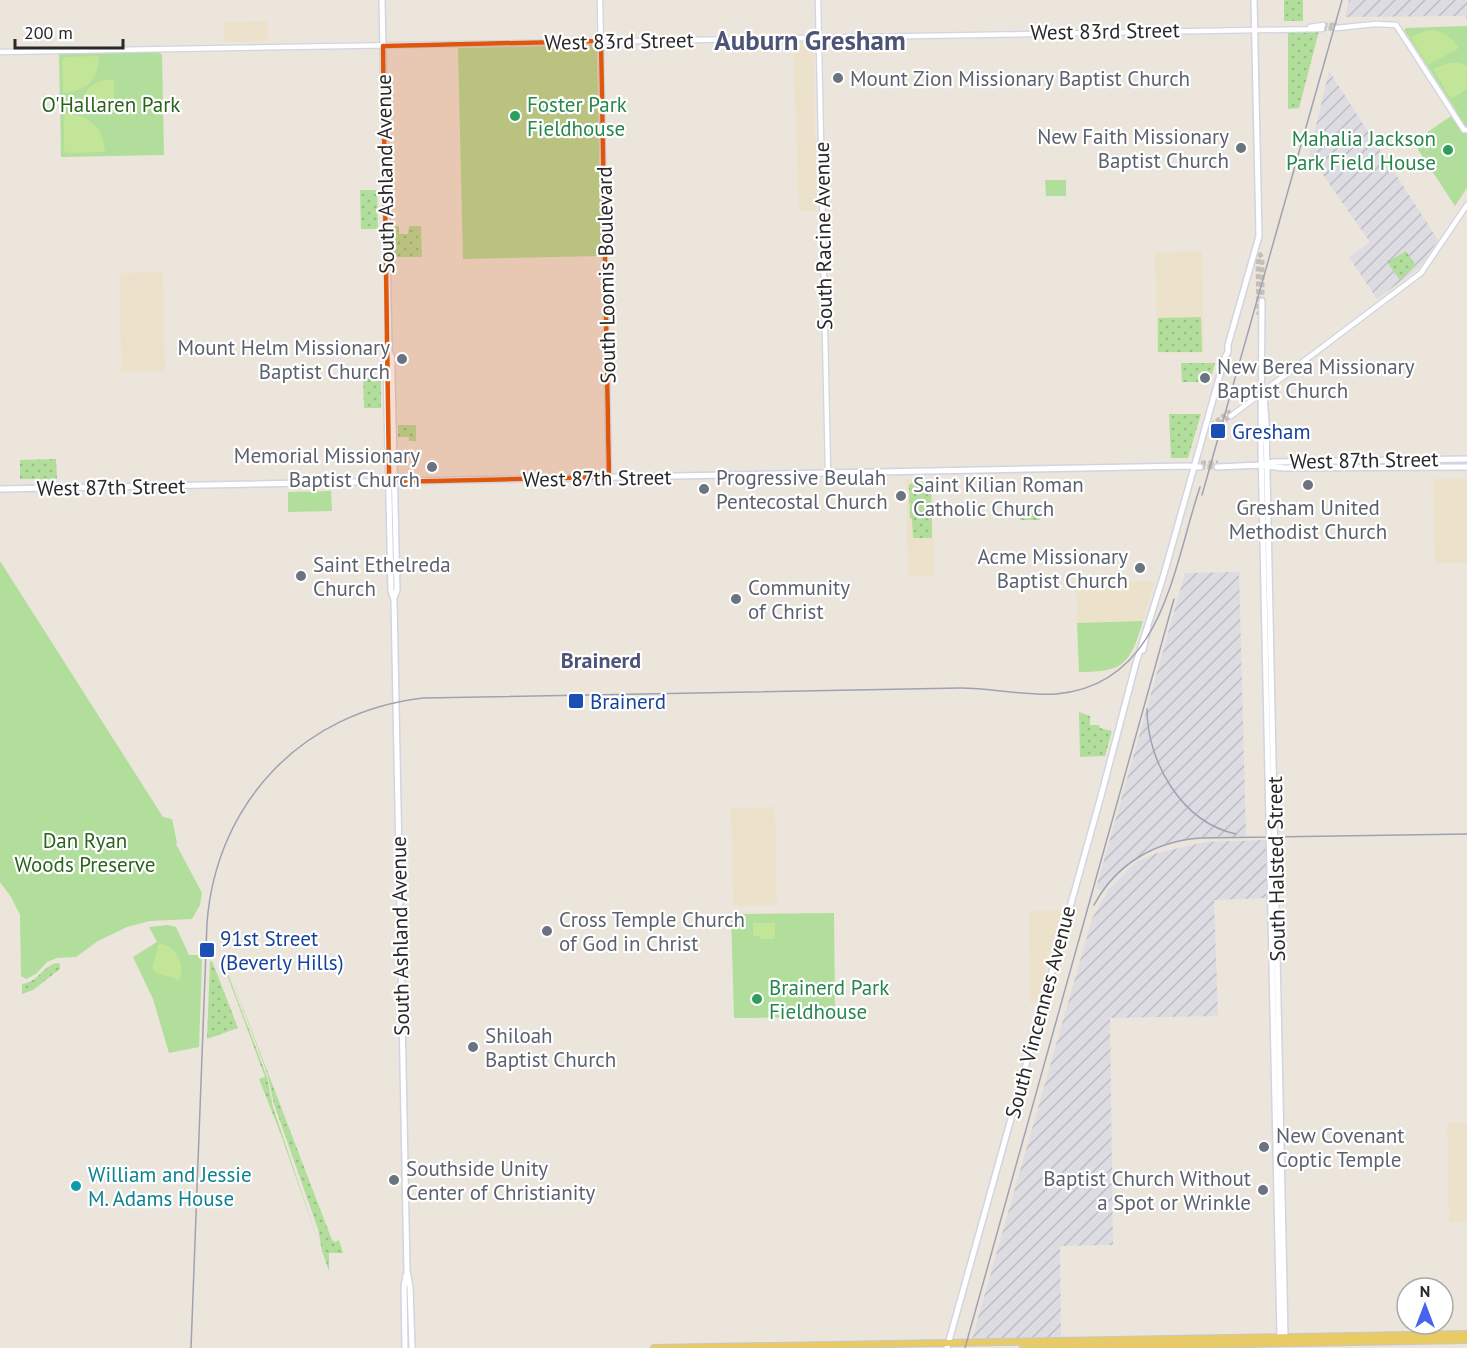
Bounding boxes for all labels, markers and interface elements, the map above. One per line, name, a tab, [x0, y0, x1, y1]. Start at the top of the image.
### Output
scale bar	[15, 12, 123, 50]
street label: West 83rd Street	[1030, 16, 1180, 46]
text: 200 m	[24, 21, 73, 44]
district label: Auburn Gresham	[714, 23, 906, 57]
street label: West 83rd Street	[544, 26, 694, 56]
place label: Mount Zion Missionary Baptist Church	[850, 65, 1190, 92]
marker: Mount Zion Missionary Baptist Church	[831, 71, 845, 85]
street label: South Ashland Avenue	[370, 74, 400, 274]
park label: O'Hallaren Park	[42, 91, 180, 118]
place label: Foster Park Fieldhouse	[527, 91, 627, 142]
marker: Foster Park Fieldhouse	[508, 109, 522, 123]
place label: New Faith Missionary Baptist Church	[1037, 123, 1229, 174]
place label: Mahalia Jackson Park Field House	[1286, 125, 1436, 176]
marker: New Faith Missionary Baptist Church	[1234, 141, 1248, 155]
street label: South Racine Avenue	[808, 142, 838, 330]
marker: Mahalia Jackson Park Field House	[1441, 143, 1455, 157]
street label: South Loomis Boulevard	[591, 166, 621, 384]
place label: Mount Helm Missionary Baptist Church	[177, 334, 390, 385]
marker: Mount Helm Missionary Baptist Church	[395, 352, 409, 366]
place label: New Berea Missionary Baptist Church	[1217, 353, 1415, 404]
marker: New Berea Missionary Baptist Church	[1198, 371, 1212, 385]
place label: Gresham	[1232, 418, 1310, 445]
marker: Gresham	[1209, 422, 1227, 440]
place label: Memorial Missionary Baptist Church	[234, 442, 420, 493]
street label: West 87th Street	[1289, 445, 1439, 475]
marker: Memorial Missionary Baptist Church	[425, 460, 439, 474]
street label: West 87th Street	[522, 463, 672, 493]
place label: Progressive Beulah Pentecostal Church	[716, 464, 888, 515]
place label: Saint Kilian Roman Catholic Church	[913, 471, 1084, 522]
street label: West 87th Street	[36, 472, 186, 502]
marker: Gresham United Methodist Church	[1301, 478, 1315, 492]
marker: Progressive Beulah Pentecostal Church	[697, 482, 711, 496]
marker: Saint Kilian Roman Catholic Church	[894, 489, 908, 503]
place label: Gresham United Methodist Church	[1229, 494, 1387, 545]
place label: Acme Missionary Baptist Church	[978, 543, 1128, 594]
place label: Saint Ethelreda Church	[313, 551, 451, 602]
marker: Acme Missionary Baptist Church	[1133, 561, 1147, 575]
marker: Saint Ethelreda Church	[294, 569, 308, 583]
place label: Community of Christ	[748, 574, 850, 625]
marker: Community of Christ	[729, 592, 743, 606]
district label: Brainerd	[561, 646, 641, 674]
place label: Brainerd	[590, 688, 666, 715]
marker: Brainerd	[567, 692, 585, 710]
street label: South Halsted Street	[1261, 776, 1291, 962]
park label: Dan Ryan Woods Preserve	[15, 827, 155, 878]
street label: South Ashland Avenue	[385, 836, 415, 1036]
street label: South Vincennes Avenue	[999, 903, 1081, 1121]
place label: Cross Temple Church of God in Christ	[559, 906, 745, 957]
marker: Cross Temple Church of God in Christ	[540, 924, 554, 938]
place label: 91st Street (Beverly Hills)	[220, 925, 344, 976]
marker: 91st Street (Beverly Hills)	[198, 941, 216, 959]
place label: Brainerd Park Fieldhouse	[769, 974, 889, 1025]
marker: Brainerd Park Fieldhouse	[750, 992, 764, 1006]
place label: Shiloah Baptist Church	[485, 1022, 616, 1073]
marker: Shiloah Baptist Church	[466, 1040, 480, 1054]
place label: New Covenant Coptic Temple	[1276, 1122, 1404, 1173]
marker: New Covenant Coptic Temple	[1257, 1140, 1271, 1154]
place label: Southside Unity Center of Christianity	[406, 1155, 596, 1206]
place label: William and Jessie M. Adams House	[88, 1161, 252, 1212]
place label: Baptist Church Without a Spot or Wrinkle	[1043, 1165, 1251, 1216]
marker: Southside Unity Center of Christianity	[387, 1173, 401, 1187]
marker: William and Jessie M. Adams House	[69, 1179, 83, 1193]
marker: Baptist Church Without a Spot or Wrinkle	[1256, 1183, 1270, 1197]
north arrow	[1395, 1276, 1455, 1336]
text: N	[1420, 1281, 1430, 1301]

